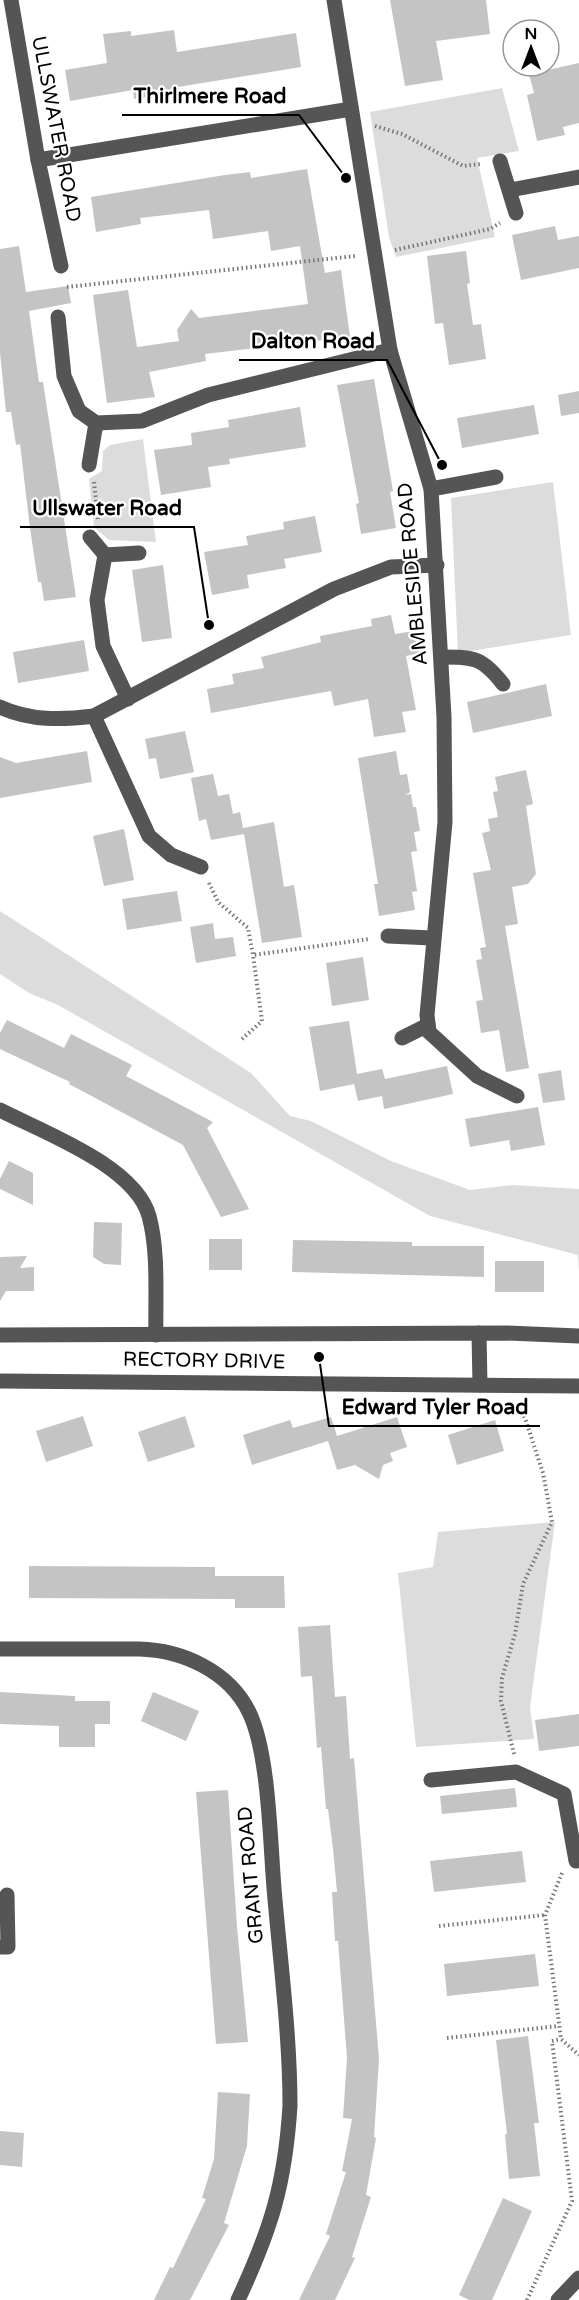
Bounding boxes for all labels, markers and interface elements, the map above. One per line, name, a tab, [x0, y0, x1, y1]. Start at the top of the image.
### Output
north arrow	[501, 18, 561, 78]
text: N	[525, 24, 537, 44]
street label: ULLSWATER ROAD	[26, 34, 86, 224]
callout: Thirlmere Road	[122, 76, 299, 115]
text: Thirlmere Road	[133, 84, 286, 109]
callout: Dalton Road	[239, 321, 387, 360]
text: Dalton Road	[251, 329, 375, 354]
street label: AMBLESIDE ROAD	[393, 482, 433, 666]
callout: Ullswater Road	[20, 488, 194, 527]
text: Ullswater Road	[32, 496, 182, 521]
street label: RECTORY DRIVE	[123, 1348, 285, 1374]
callout: Edward Tyler Road	[329, 1387, 540, 1426]
text: Edward Tyler Road	[341, 1395, 529, 1420]
street label: GRANT ROAD	[233, 1805, 269, 1945]

